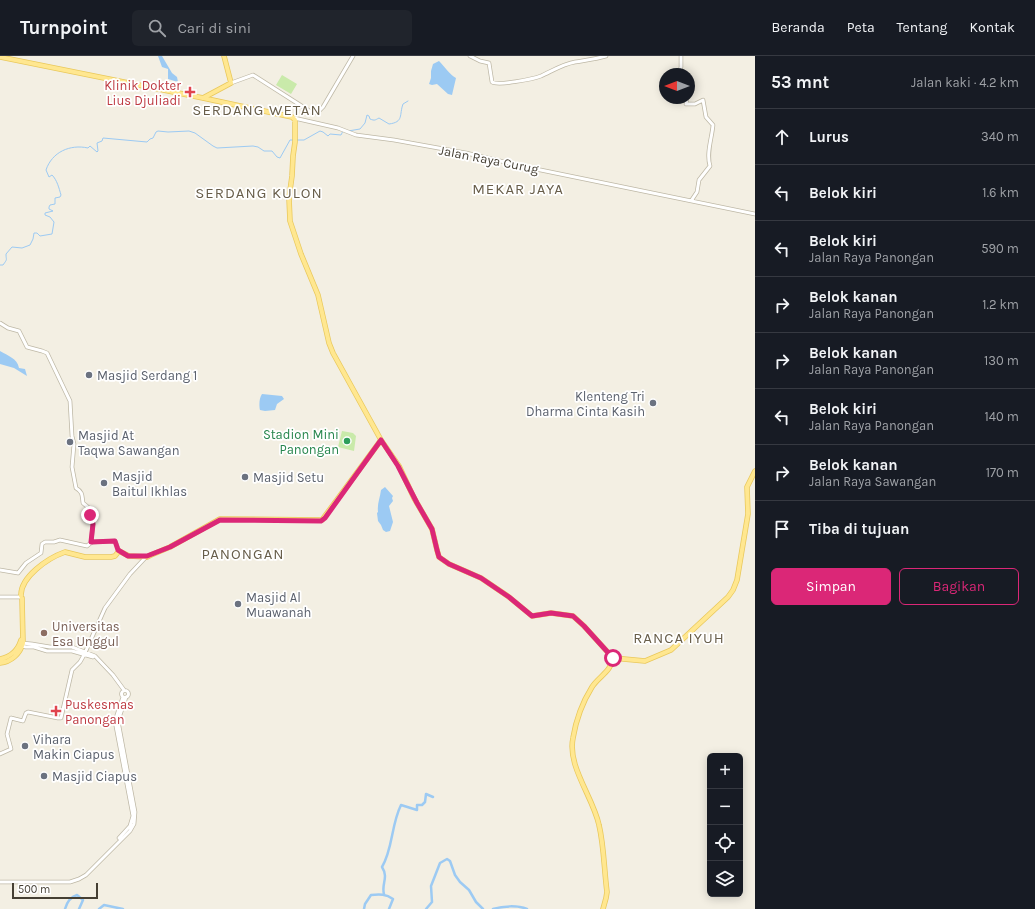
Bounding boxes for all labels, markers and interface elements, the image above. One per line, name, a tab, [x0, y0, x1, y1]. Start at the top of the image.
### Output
search box	[132, 10, 412, 46]
text: Turnpoint	[20, 17, 108, 39]
icon: search	[146, 17, 168, 39]
text: Cari di sini	[178, 19, 251, 37]
text: Beranda	[772, 19, 825, 36]
text: Peta	[847, 19, 875, 36]
text: Tentang	[897, 19, 948, 36]
text: Kontak	[970, 19, 1015, 36]
north arrow	[659, 68, 695, 104]
text: 53 mnt	[771, 72, 829, 92]
text: Jalan kaki · 4.2 km	[911, 75, 1019, 90]
place label: Klinik Dokter Lius Djuliadi	[104, 78, 181, 108]
marker: Klinik Dokter Lius Djuliadi	[184, 86, 196, 98]
district label: SERDANG WETAN	[192, 101, 322, 119]
icon: ahead	[771, 126, 793, 148]
text: Lurus	[809, 128, 849, 146]
text: 340 m	[981, 129, 1019, 144]
street label: Jalan Raya Curug	[438, 142, 541, 177]
district label: MEKAR JAYA	[472, 180, 564, 198]
icon: left	[771, 182, 793, 204]
district label: SERDANG KULON	[195, 184, 323, 202]
text: Belok kiri	[809, 184, 877, 202]
text: 1.6 km	[982, 185, 1019, 200]
text: Belok kiri	[809, 232, 877, 250]
icon: left	[771, 238, 793, 260]
text: 590 m	[981, 241, 1019, 256]
text: Jalan Raya Panongan	[809, 250, 934, 265]
text: Belok kanan	[809, 288, 898, 306]
icon: right	[771, 294, 793, 316]
text: 1.2 km	[982, 297, 1019, 312]
text: Jalan Raya Panongan	[809, 306, 934, 321]
text: Belok kanan	[809, 344, 898, 362]
icon: right	[771, 350, 793, 372]
text: 130 m	[984, 353, 1019, 368]
text: Jalan Raya Panongan	[809, 362, 934, 377]
place label: Masjid Serdang 1	[97, 368, 197, 383]
marker: Masjid Serdang 1	[84, 370, 94, 380]
place label: Klenteng Tri Dharma Cinta Kasih	[526, 389, 645, 419]
marker: Klenteng Tri Dharma Cinta Kasih	[648, 398, 658, 408]
text: Belok kiri	[809, 400, 877, 418]
icon: left	[771, 406, 793, 428]
text: 140 m	[984, 409, 1019, 424]
text: Jalan Raya Panongan	[809, 418, 934, 433]
place label: Stadion Mini Panongan	[263, 427, 339, 457]
place label: Masjid At Taqwa Sawangan	[78, 428, 180, 459]
marker: Stadion Mini Panongan	[342, 436, 352, 446]
marker: Masjid At Taqwa Sawangan	[65, 437, 75, 447]
text: Belok kanan	[809, 456, 898, 474]
icon: right	[771, 462, 793, 484]
text: 170 m	[986, 465, 1019, 480]
place label: Masjid Baitul Ikhlas	[112, 469, 187, 499]
place label: Masjid Setu	[253, 470, 324, 485]
marker: Masjid Setu	[240, 472, 250, 482]
text: Jalan Raya Sawangan	[809, 474, 936, 489]
marker: Masjid Baitul Ikhlas	[99, 478, 109, 488]
route end	[81, 506, 99, 524]
icon: arrive	[771, 518, 793, 540]
text: Tiba di tujuan	[809, 520, 909, 538]
district label: PANONGAN	[201, 545, 285, 563]
button: Simpan	[771, 568, 891, 605]
button: Bagikan	[899, 568, 1019, 605]
place label: Masjid Al Muawanah	[246, 590, 311, 620]
marker: Masjid Al Muawanah	[233, 599, 243, 609]
place label: Universitas Esa Unggul	[52, 619, 120, 649]
marker: Universitas Esa Unggul	[39, 628, 49, 638]
district label: RANCA IYUH	[633, 629, 725, 647]
route start	[604, 649, 622, 667]
place label: Puskesmas Panongan	[65, 697, 134, 727]
marker: Puskesmas Panongan	[50, 705, 62, 717]
place label: Vihara Makin Ciapus	[33, 732, 115, 762]
marker: Vihara Makin Ciapus	[20, 741, 30, 751]
map controls	[707, 753, 743, 897]
button: +	[707, 753, 743, 789]
place label: Masjid Ciapus	[52, 769, 137, 784]
marker: Masjid Ciapus	[39, 771, 49, 781]
button: −	[707, 789, 743, 825]
button: locate	[707, 825, 743, 861]
button: layers	[707, 861, 743, 897]
scale bar	[12, 881, 98, 900]
text: 500 m	[18, 883, 50, 896]

